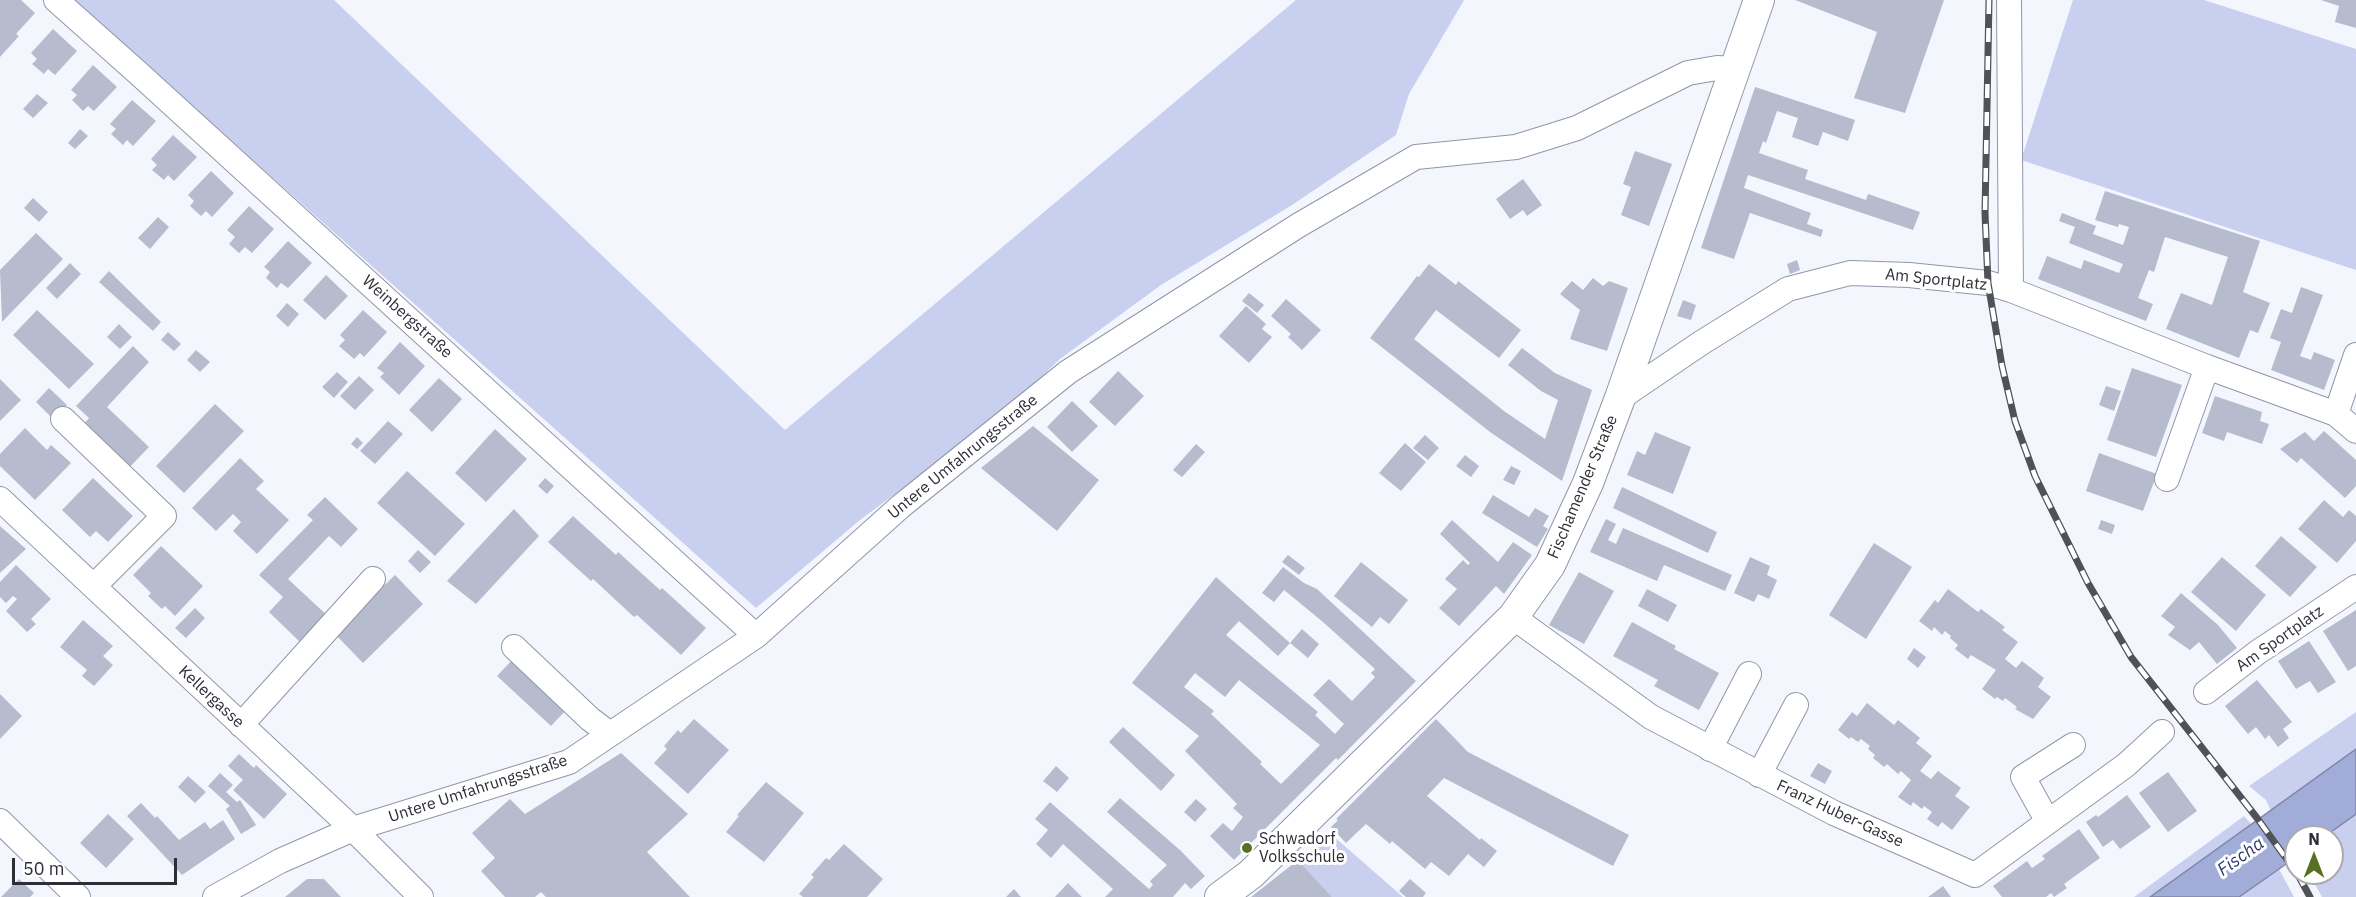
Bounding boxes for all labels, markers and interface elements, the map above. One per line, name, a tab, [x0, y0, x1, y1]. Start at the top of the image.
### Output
street label: Am Sportplatz	[1884, 265, 1988, 295]
street label: Weinbergstraße	[358, 272, 456, 362]
street label: Untere Umfahrungsstraße	[884, 391, 1042, 523]
street label: Fischamender Straße	[1544, 412, 1622, 562]
street label: Am Sportplatz	[2233, 602, 2327, 676]
street label: Kellergasse	[174, 662, 248, 732]
street label: Untere Umfahrungsstraße	[386, 751, 570, 827]
street label: Franz Huber-Gasse	[1773, 776, 1907, 852]
north arrow	[2284, 825, 2344, 885]
place label: Schwadorf Volksschule	[1259, 829, 1345, 867]
text: N	[2308, 829, 2320, 849]
water label: Fischa	[2213, 833, 2269, 881]
marker: Schwadorf Volksschule	[1240, 841, 1254, 855]
scale bar	[15, 846, 180, 884]
text: 50 m	[23, 857, 65, 880]

